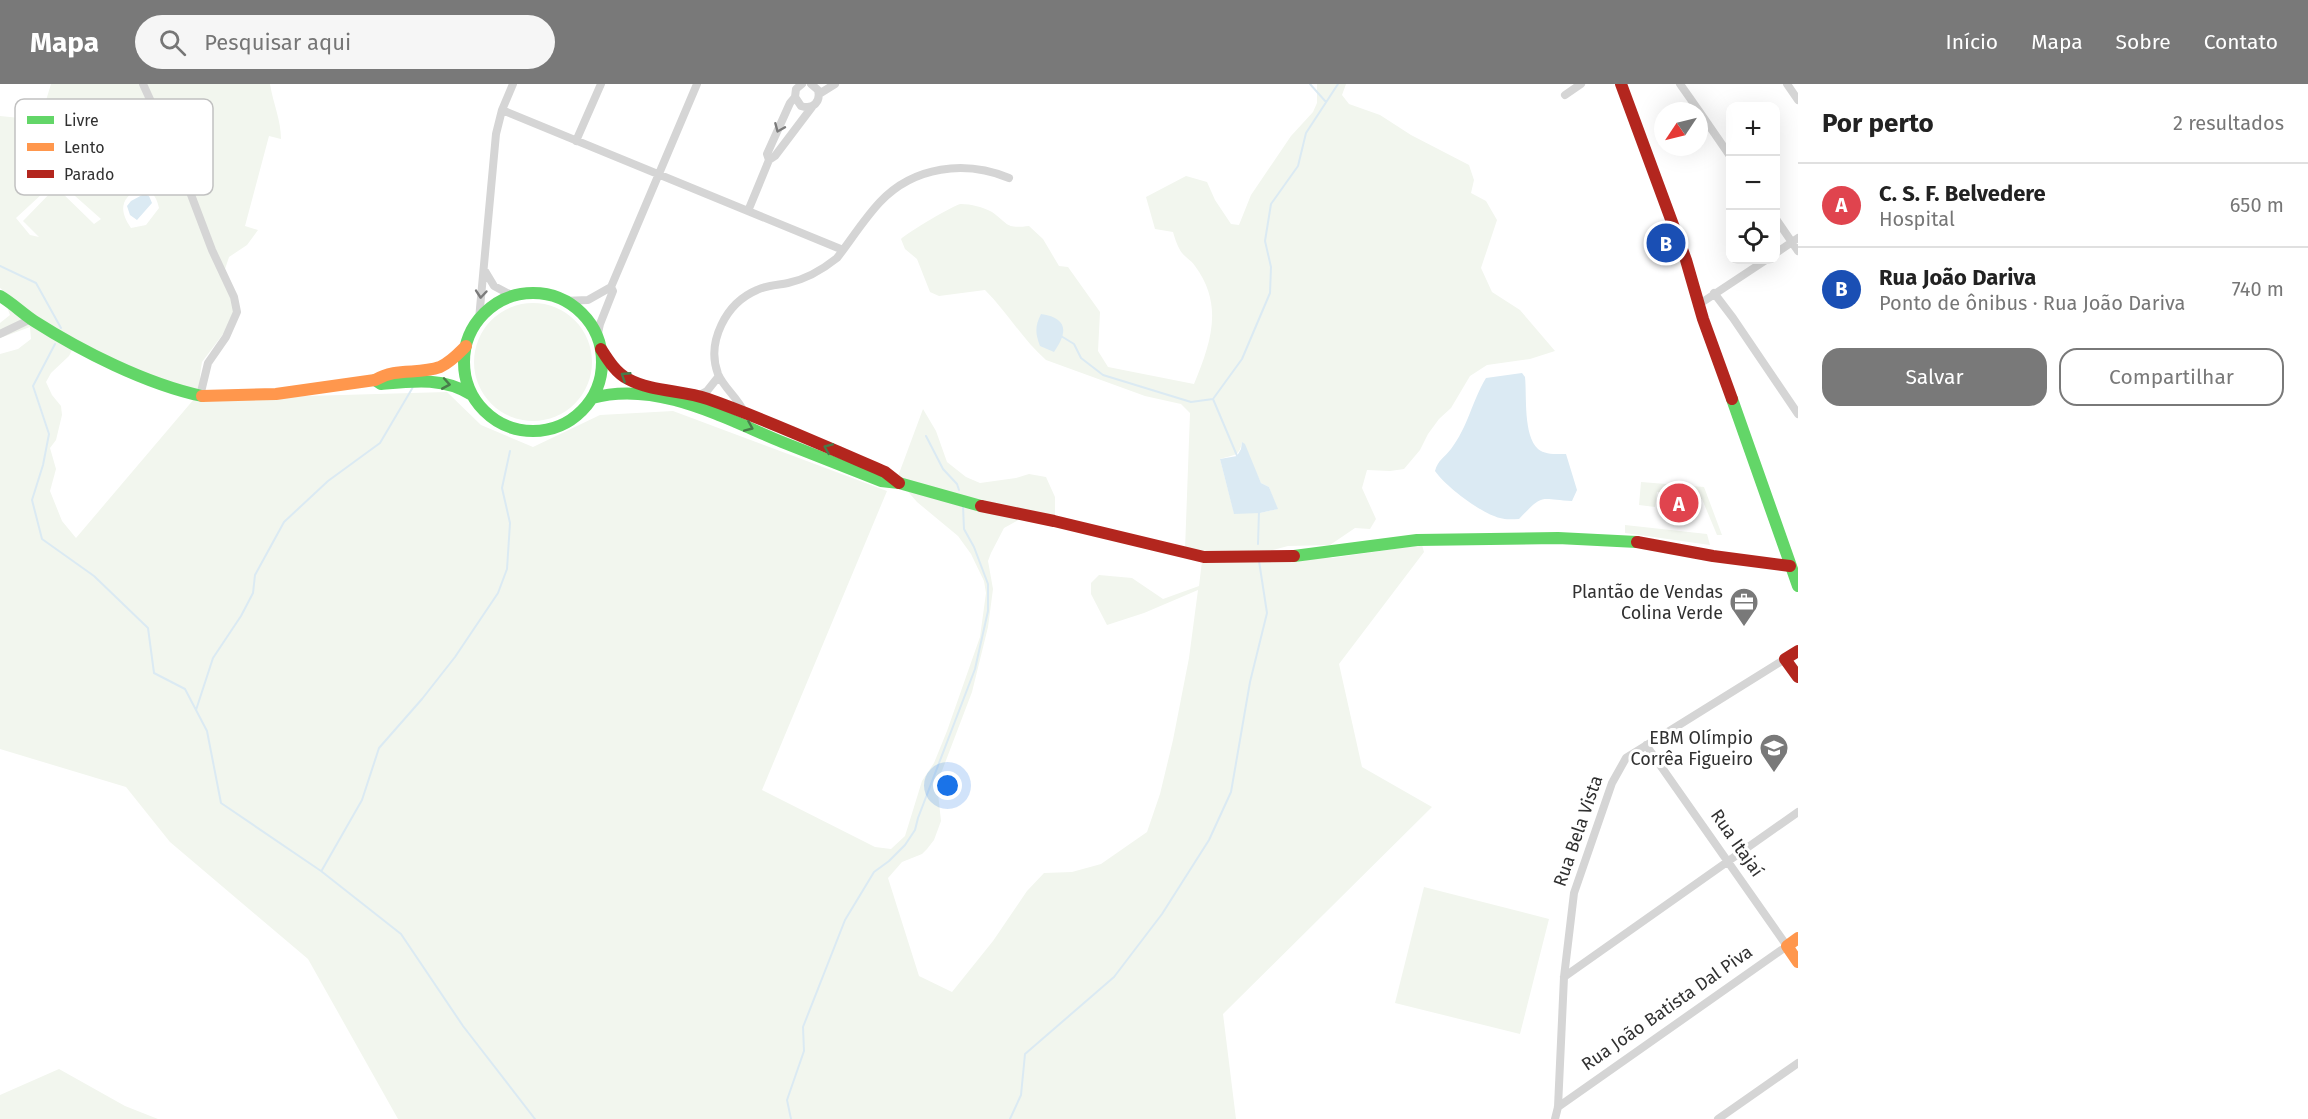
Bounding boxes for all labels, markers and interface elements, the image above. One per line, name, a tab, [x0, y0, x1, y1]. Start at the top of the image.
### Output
search box	[135, 15, 555, 69]
text: Mapa	[30, 26, 99, 59]
icon: search	[156, 26, 189, 59]
text: Pesquisar aqui	[204, 29, 351, 56]
text: Início	[1945, 29, 1998, 55]
text: Mapa	[2031, 29, 2083, 55]
text: Sobre	[2116, 29, 2171, 55]
text: Contato	[2204, 29, 2278, 55]
legend	[15, 99, 213, 195]
north arrow	[1654, 102, 1708, 156]
map controls	[1726, 102, 1780, 264]
button: +	[1726, 102, 1780, 156]
text: Por perto	[1822, 108, 1934, 139]
text: Livre	[64, 111, 99, 130]
text: 2 resultados	[2173, 111, 2284, 135]
one-way arrow	[774, 121, 786, 132]
text: Lento	[64, 138, 105, 157]
button: −	[1726, 156, 1780, 210]
text: Parado	[64, 165, 114, 184]
text: C. S. F. Belvedere	[1879, 180, 2046, 207]
text: A	[1836, 193, 1847, 217]
text: 650 m	[2230, 193, 2284, 217]
text: Hospital	[1879, 207, 1955, 231]
button: locate	[1726, 210, 1780, 264]
pin: B	[1646, 220, 1686, 266]
text: Rua João Dariva	[1879, 264, 2036, 291]
text: B	[1835, 277, 1848, 301]
text: 740 m	[2232, 277, 2284, 301]
one-way arrow	[474, 290, 487, 299]
text: Ponto de ônibus · Rua João Dariva	[1879, 291, 2185, 315]
button: Salvar	[1822, 348, 2047, 406]
button: Compartilhar	[2059, 348, 2284, 406]
one-way arrow	[621, 372, 632, 383]
one-way arrow	[441, 377, 451, 390]
one-way arrow	[743, 420, 754, 432]
one-way arrow	[823, 443, 834, 455]
pin: A	[1660, 480, 1698, 526]
place label: Plantão de Vendas Colina Verde	[1572, 581, 1723, 624]
office icon: Plantão de Vendas Colina Verde	[1728, 586, 1760, 628]
place label: EBM Olímpio Corrêa Figueiro	[1630, 727, 1753, 770]
school or university icon: EBM Olímpio Corrêa Figueiro	[1758, 732, 1790, 774]
your location	[933, 771, 962, 800]
street label: Rua Bela Vista	[1549, 773, 1607, 889]
street label: Rua Itajaí	[1706, 805, 1768, 881]
street label: Rua João Batista Dal Piva	[1577, 941, 1757, 1075]

